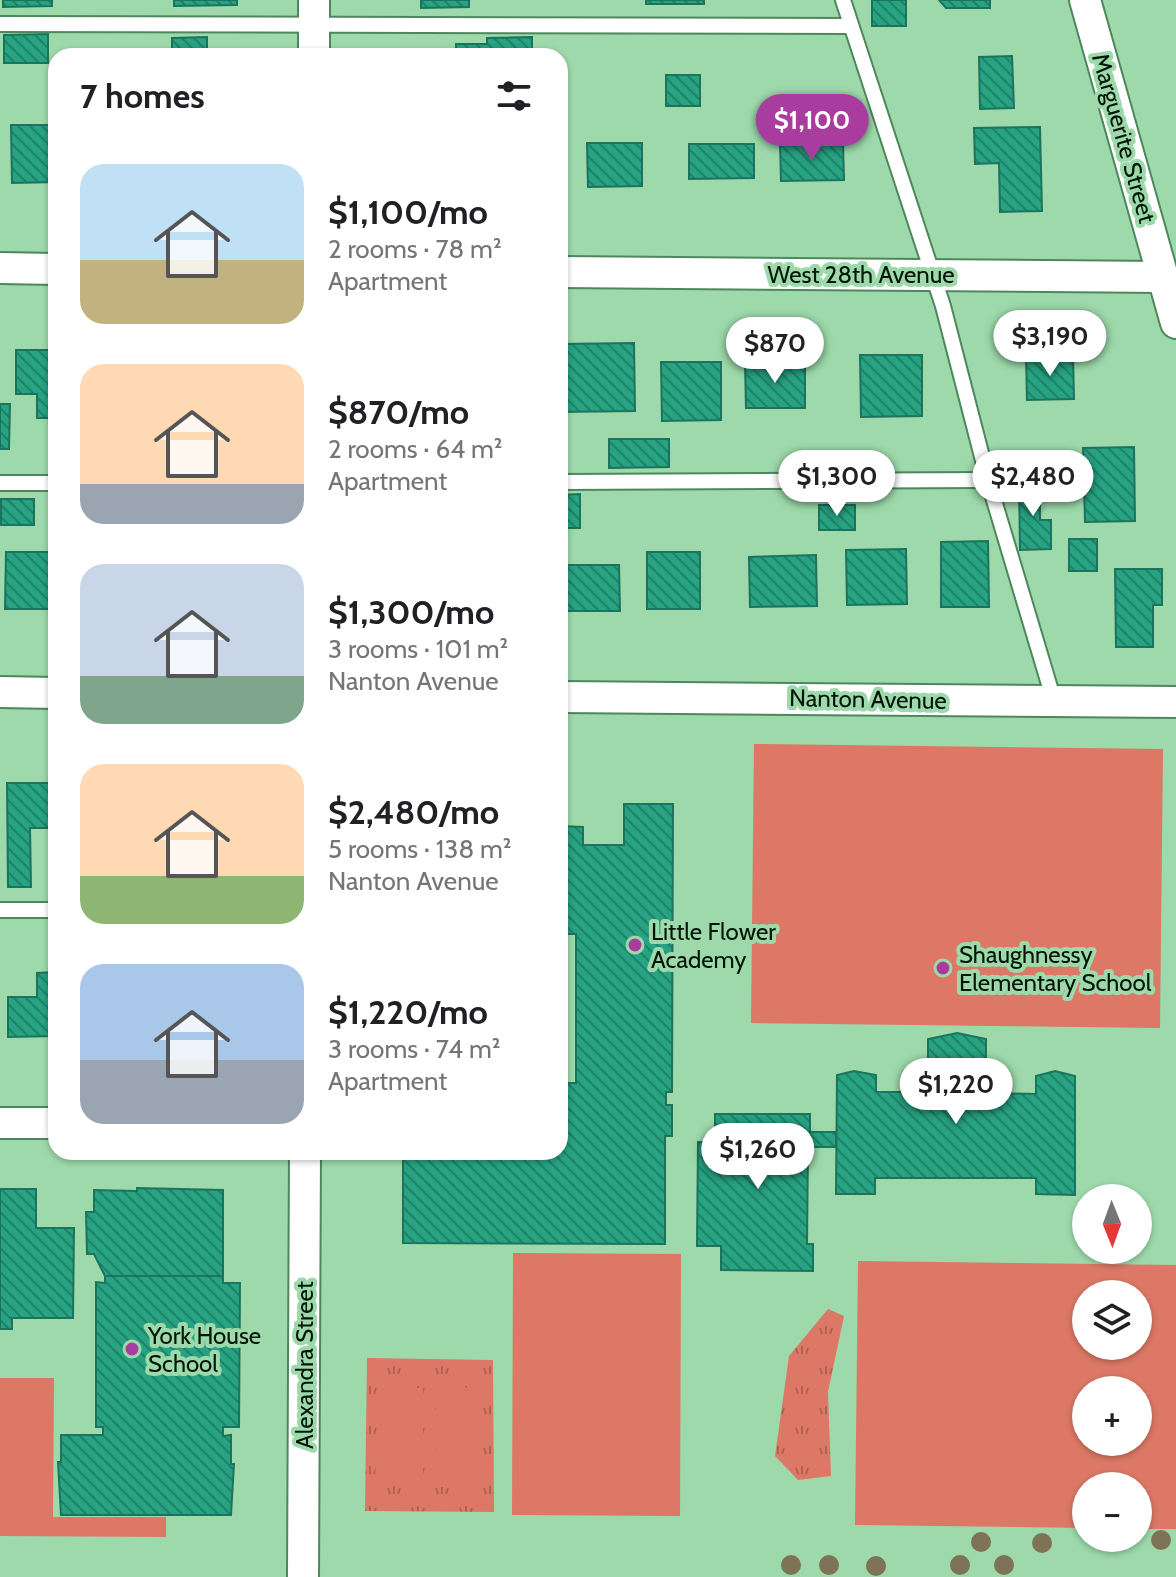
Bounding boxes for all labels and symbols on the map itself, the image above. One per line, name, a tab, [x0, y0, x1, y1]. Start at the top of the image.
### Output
street label: Marguerite Street	[1086, 50, 1162, 226]
pin: $1,100	[747, 94, 877, 162]
street label: West 28th Avenue	[767, 260, 955, 289]
pin: $3,190	[985, 310, 1115, 378]
pin: $870	[728, 317, 822, 385]
pin: $1,300	[772, 450, 902, 518]
pin: $2,480	[968, 450, 1098, 518]
street label: Nanton Avenue	[789, 683, 947, 715]
place label: Little Flower Academy	[651, 917, 776, 974]
marker: Little Flower Academy	[626, 936, 644, 954]
place label: Shaughnessy Elementary School	[959, 940, 1152, 997]
marker: Shaughnessy Elementary School	[934, 959, 952, 977]
pin: $1,220	[891, 1058, 1021, 1126]
pin: $1,260	[693, 1123, 823, 1191]
north arrow	[1072, 1184, 1152, 1264]
street label: Alexandra Street	[290, 1281, 319, 1449]
place label: York House School	[147, 1321, 261, 1378]
marker: York House School	[123, 1340, 141, 1358]

